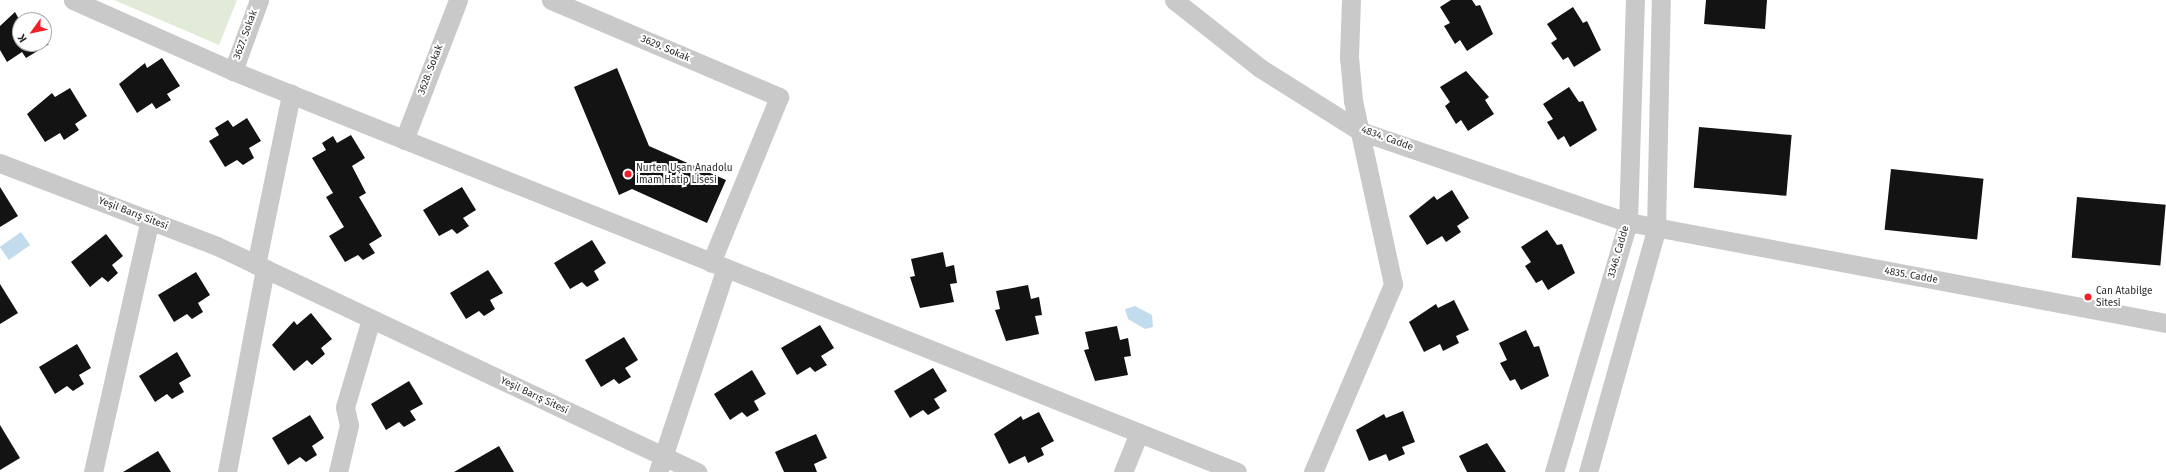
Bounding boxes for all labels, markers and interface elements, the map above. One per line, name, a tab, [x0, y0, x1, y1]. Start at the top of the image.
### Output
street label: 3627. Sokak	[232, 9, 260, 61]
north arrow	[12, 12, 52, 52]
text: K	[15, 32, 30, 45]
street label: 3629. Sokak	[639, 33, 691, 65]
street label: 3628. Sokak	[416, 43, 446, 97]
street label: 4834. Cadde	[1359, 124, 1415, 154]
place label: Nurten Uşan Anadolu İmam Hatip Lisesi	[636, 162, 733, 186]
marker: Nurten Uşan Anadolu İmam Hatip Lisesi	[623, 169, 633, 179]
street label: Yeşil Barış Sitesi	[96, 195, 170, 233]
street label: 3346. Cadde	[1606, 224, 1632, 280]
street label: 4835. Cadde	[1883, 265, 1939, 287]
place label: Can Atabilge Sitesi	[2096, 285, 2152, 308]
marker: Can Atabilge Sitesi	[2083, 292, 2093, 302]
street label: Yeşil Barış Sitesi	[498, 375, 570, 417]

